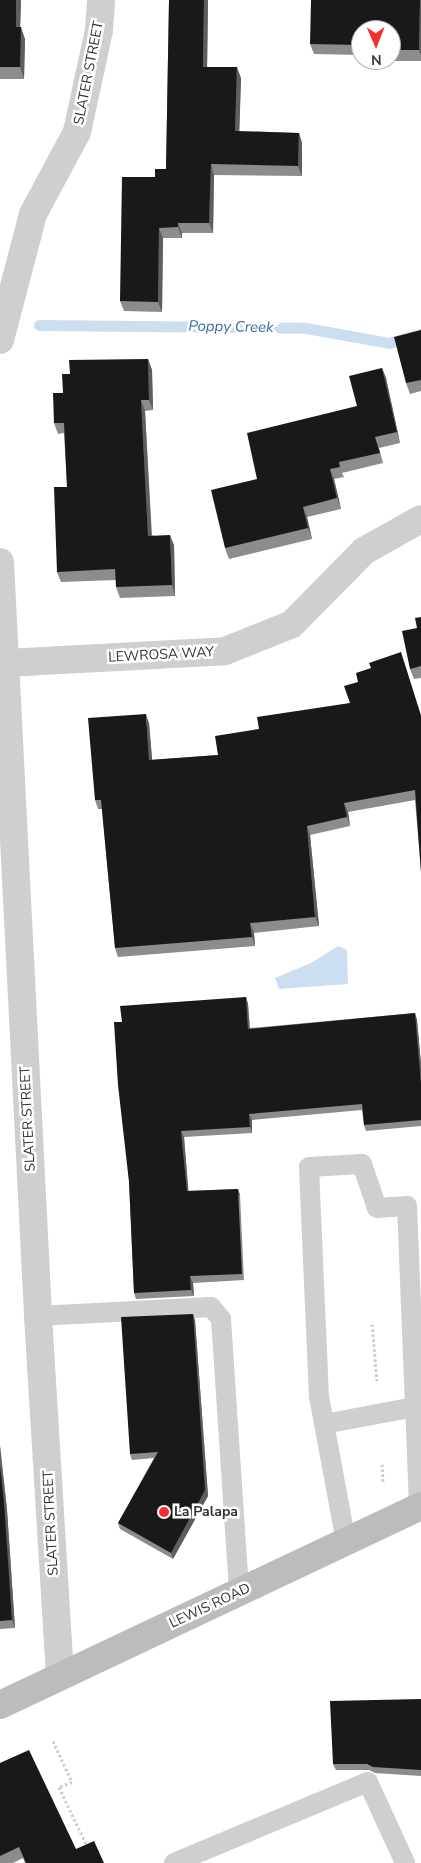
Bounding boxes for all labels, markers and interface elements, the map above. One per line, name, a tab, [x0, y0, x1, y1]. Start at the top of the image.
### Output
street label: SLATER STREET	[71, 20, 107, 126]
north arrow	[351, 20, 401, 70]
text: N	[371, 50, 382, 69]
water label: Poppy Creek	[188, 317, 274, 337]
street label: LEWROSA WAY	[108, 644, 214, 666]
street label: SLATER STREET	[17, 1066, 39, 1172]
street label: SLATER STREET	[40, 1470, 62, 1576]
place label: La Palapa	[174, 1504, 238, 1520]
marker: La Palapa	[158, 1506, 170, 1518]
street label: LEWIS ROAD	[167, 1580, 253, 1632]

